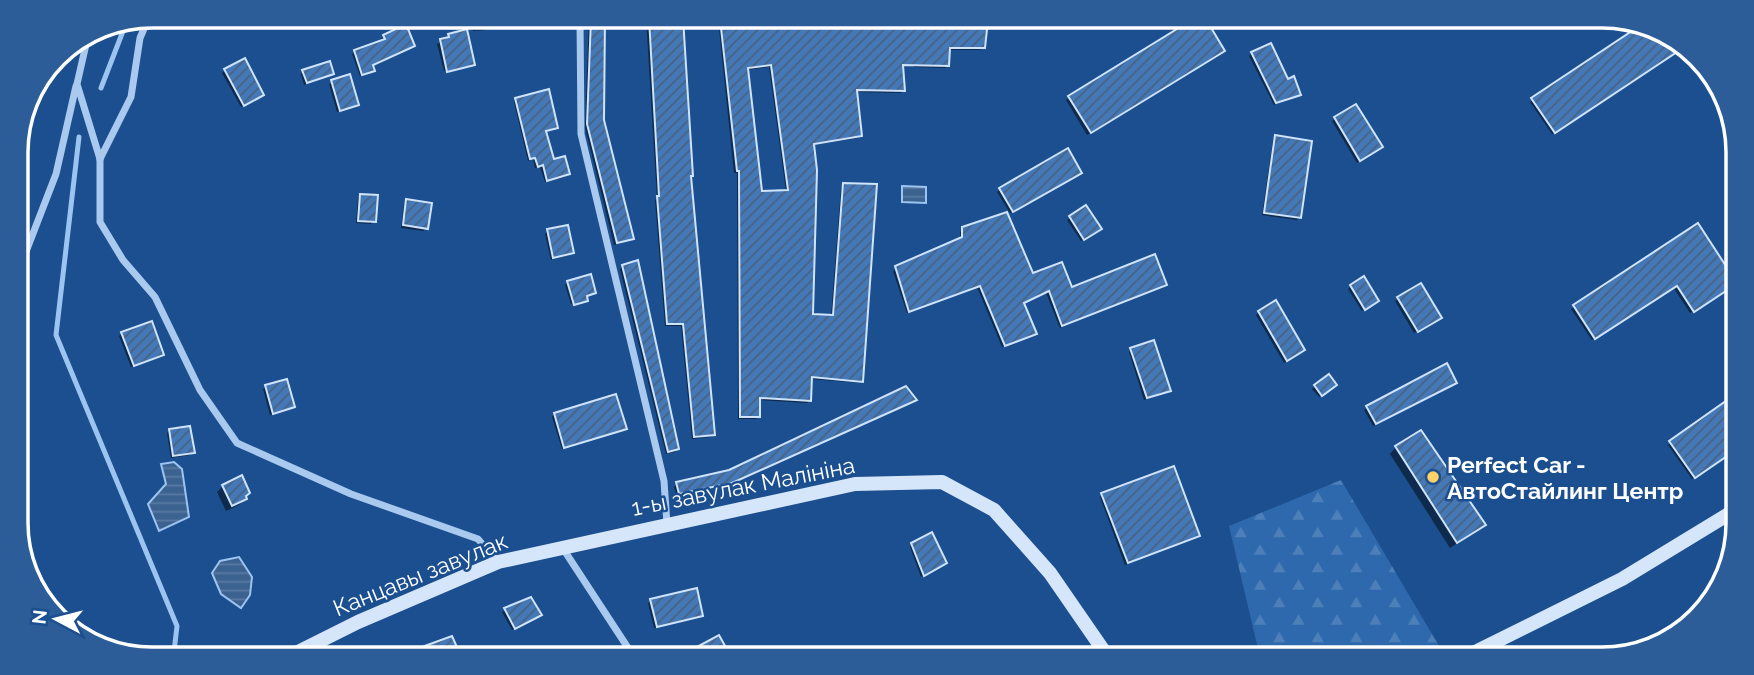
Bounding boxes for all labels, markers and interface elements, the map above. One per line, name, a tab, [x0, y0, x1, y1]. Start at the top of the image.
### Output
street label: 1-ы завулак Малініна	[629, 451, 857, 521]
place label: Perfect Car - АвтоСтайлинг Центр	[1447, 451, 1683, 504]
marker: Perfect Car - АвтоСтайлинг Центр	[1425, 469, 1441, 485]
street label: Канцавы завулак	[329, 527, 511, 621]
north arrow	[21, 584, 91, 654]
text: N	[27, 608, 51, 625]

